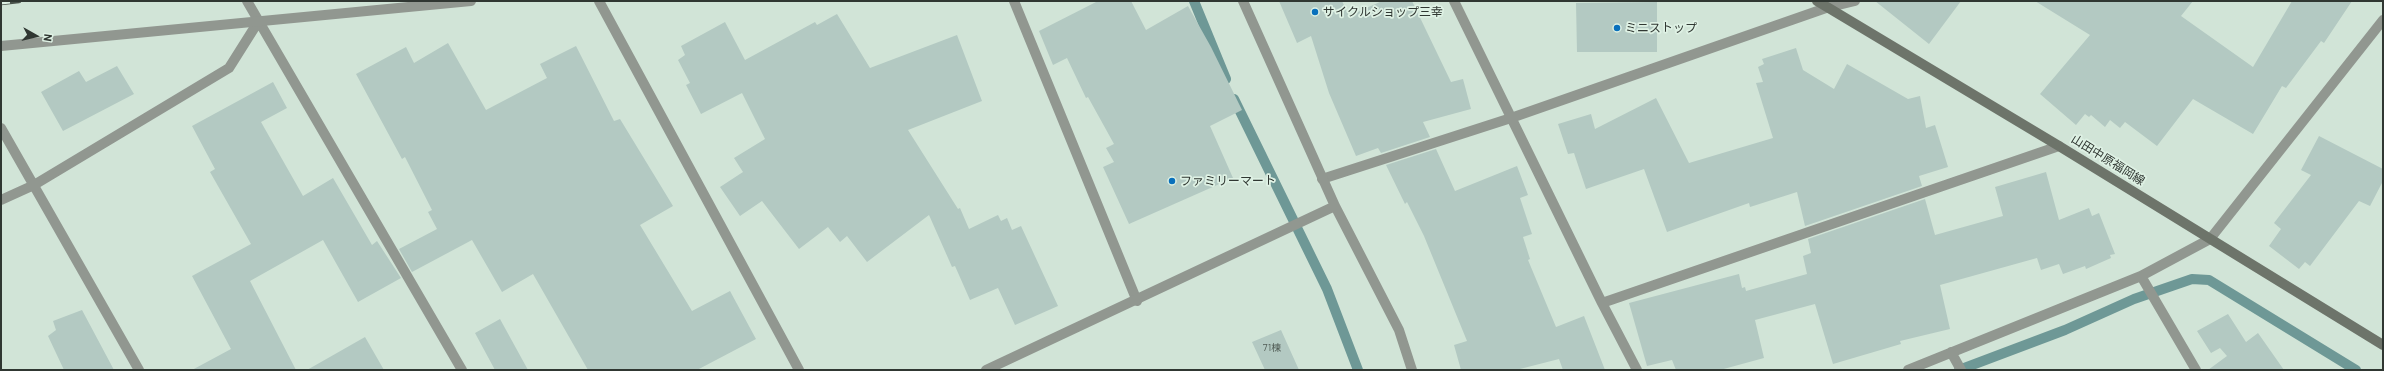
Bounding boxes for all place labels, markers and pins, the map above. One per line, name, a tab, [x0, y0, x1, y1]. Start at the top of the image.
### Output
place label: サイクルショップ三幸	[1323, 5, 1443, 19]
marker: サイクルショップ三幸	[1310, 7, 1320, 17]
place label: ミニストップ	[1625, 21, 1697, 35]
marker: ミニストップ	[1612, 23, 1622, 33]
place label: ファミリーマート	[1180, 174, 1276, 188]
marker: ファミリーマート	[1167, 176, 1177, 186]

